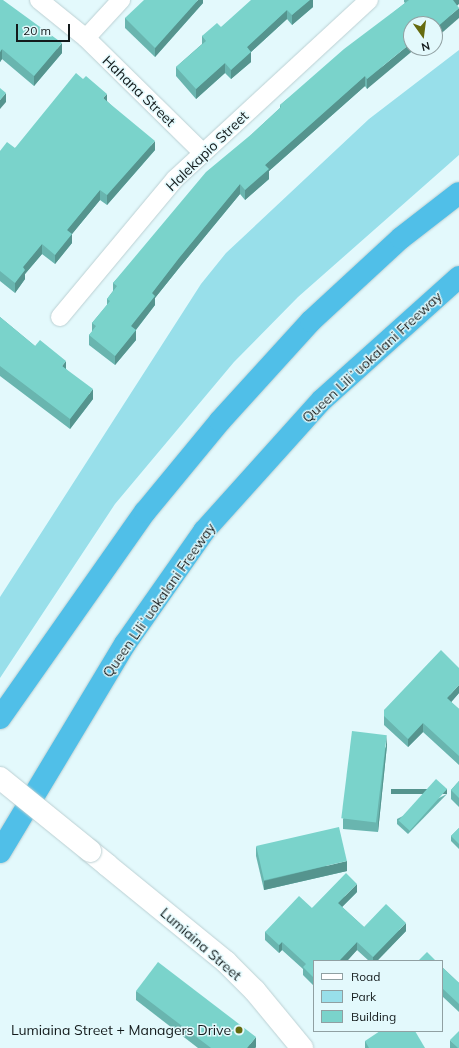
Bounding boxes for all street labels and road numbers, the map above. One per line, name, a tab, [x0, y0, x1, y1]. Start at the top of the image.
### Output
street label: Hahana Street	[99, 52, 179, 130]
street label: Halekapio Street	[162, 108, 252, 194]
street label: Queen Liliʻuokalani Freeway	[299, 288, 445, 426]
street label: Queen Liliʻuokalani Freeway	[99, 519, 219, 681]
street label: Lumiaina Street	[157, 904, 245, 984]

